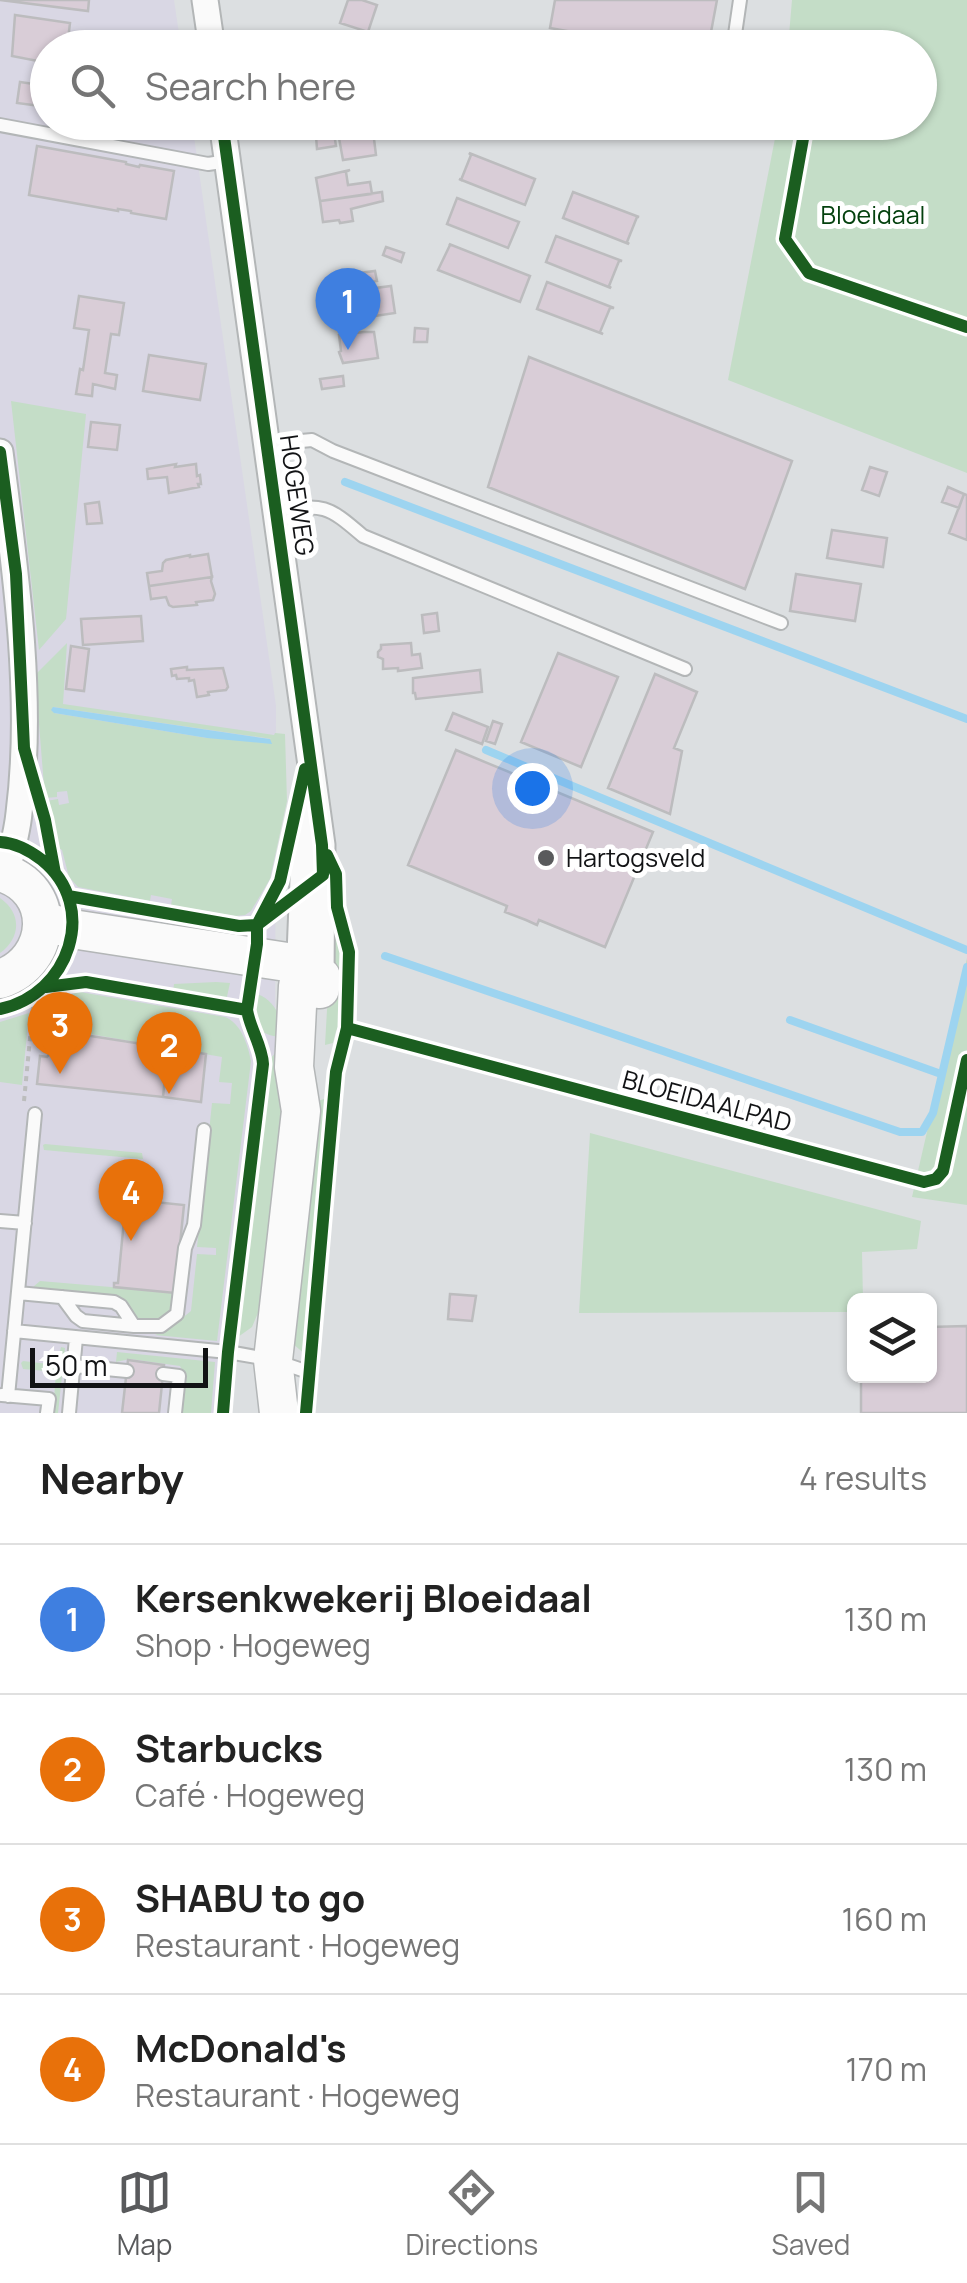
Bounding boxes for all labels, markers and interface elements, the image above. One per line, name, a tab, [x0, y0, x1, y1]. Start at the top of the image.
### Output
search box	[30, 30, 937, 140]
icon: search	[65, 58, 120, 113]
text: Search here	[145, 59, 356, 111]
park label: Bloeidaal	[821, 197, 925, 232]
pin: 1	[316, 268, 380, 350]
street label: HOGEWEG	[272, 432, 323, 558]
your location	[507, 763, 558, 814]
place label: Hartogsveld	[566, 840, 705, 875]
marker: Hartogsveld	[535, 847, 557, 869]
pin: 3	[28, 992, 92, 1074]
pin: 2	[136, 1012, 202, 1094]
street label: BLOEIDAALPAD	[619, 1061, 796, 1140]
pin: 4	[98, 1158, 164, 1241]
map controls	[847, 1293, 937, 1383]
button: layers	[847, 1293, 937, 1383]
scale bar	[30, 1343, 208, 1388]
text: 50 m	[45, 1346, 108, 1384]
text: Nearby	[40, 1449, 184, 1507]
text: 4 results	[799, 1456, 927, 1500]
text: Kersenkwekerij Bloeidaal	[135, 1571, 592, 1623]
text: 1	[65, 1597, 80, 1641]
text: 130 m	[844, 1597, 927, 1641]
text: Shop · Hogeweg	[135, 1623, 371, 1667]
text: Starbucks	[135, 1721, 323, 1773]
text: 2	[63, 1747, 82, 1791]
text: 130 m	[844, 1747, 927, 1791]
text: Café · Hogeweg	[135, 1773, 365, 1817]
text: SHABU to go	[135, 1871, 365, 1923]
text: 3	[63, 1897, 82, 1941]
text: 160 m	[842, 1897, 927, 1941]
text: Restaurant · Hogeweg	[135, 1923, 460, 1967]
text: McDonald's	[135, 2021, 347, 2073]
text: 4	[63, 2047, 82, 2091]
text: 170 m	[845, 2047, 927, 2091]
text: Restaurant · Hogeweg	[135, 2073, 460, 2117]
tab: Map	[117, 2165, 172, 2263]
tab: Directions	[406, 2165, 538, 2263]
tab: Saved	[771, 2165, 850, 2263]

